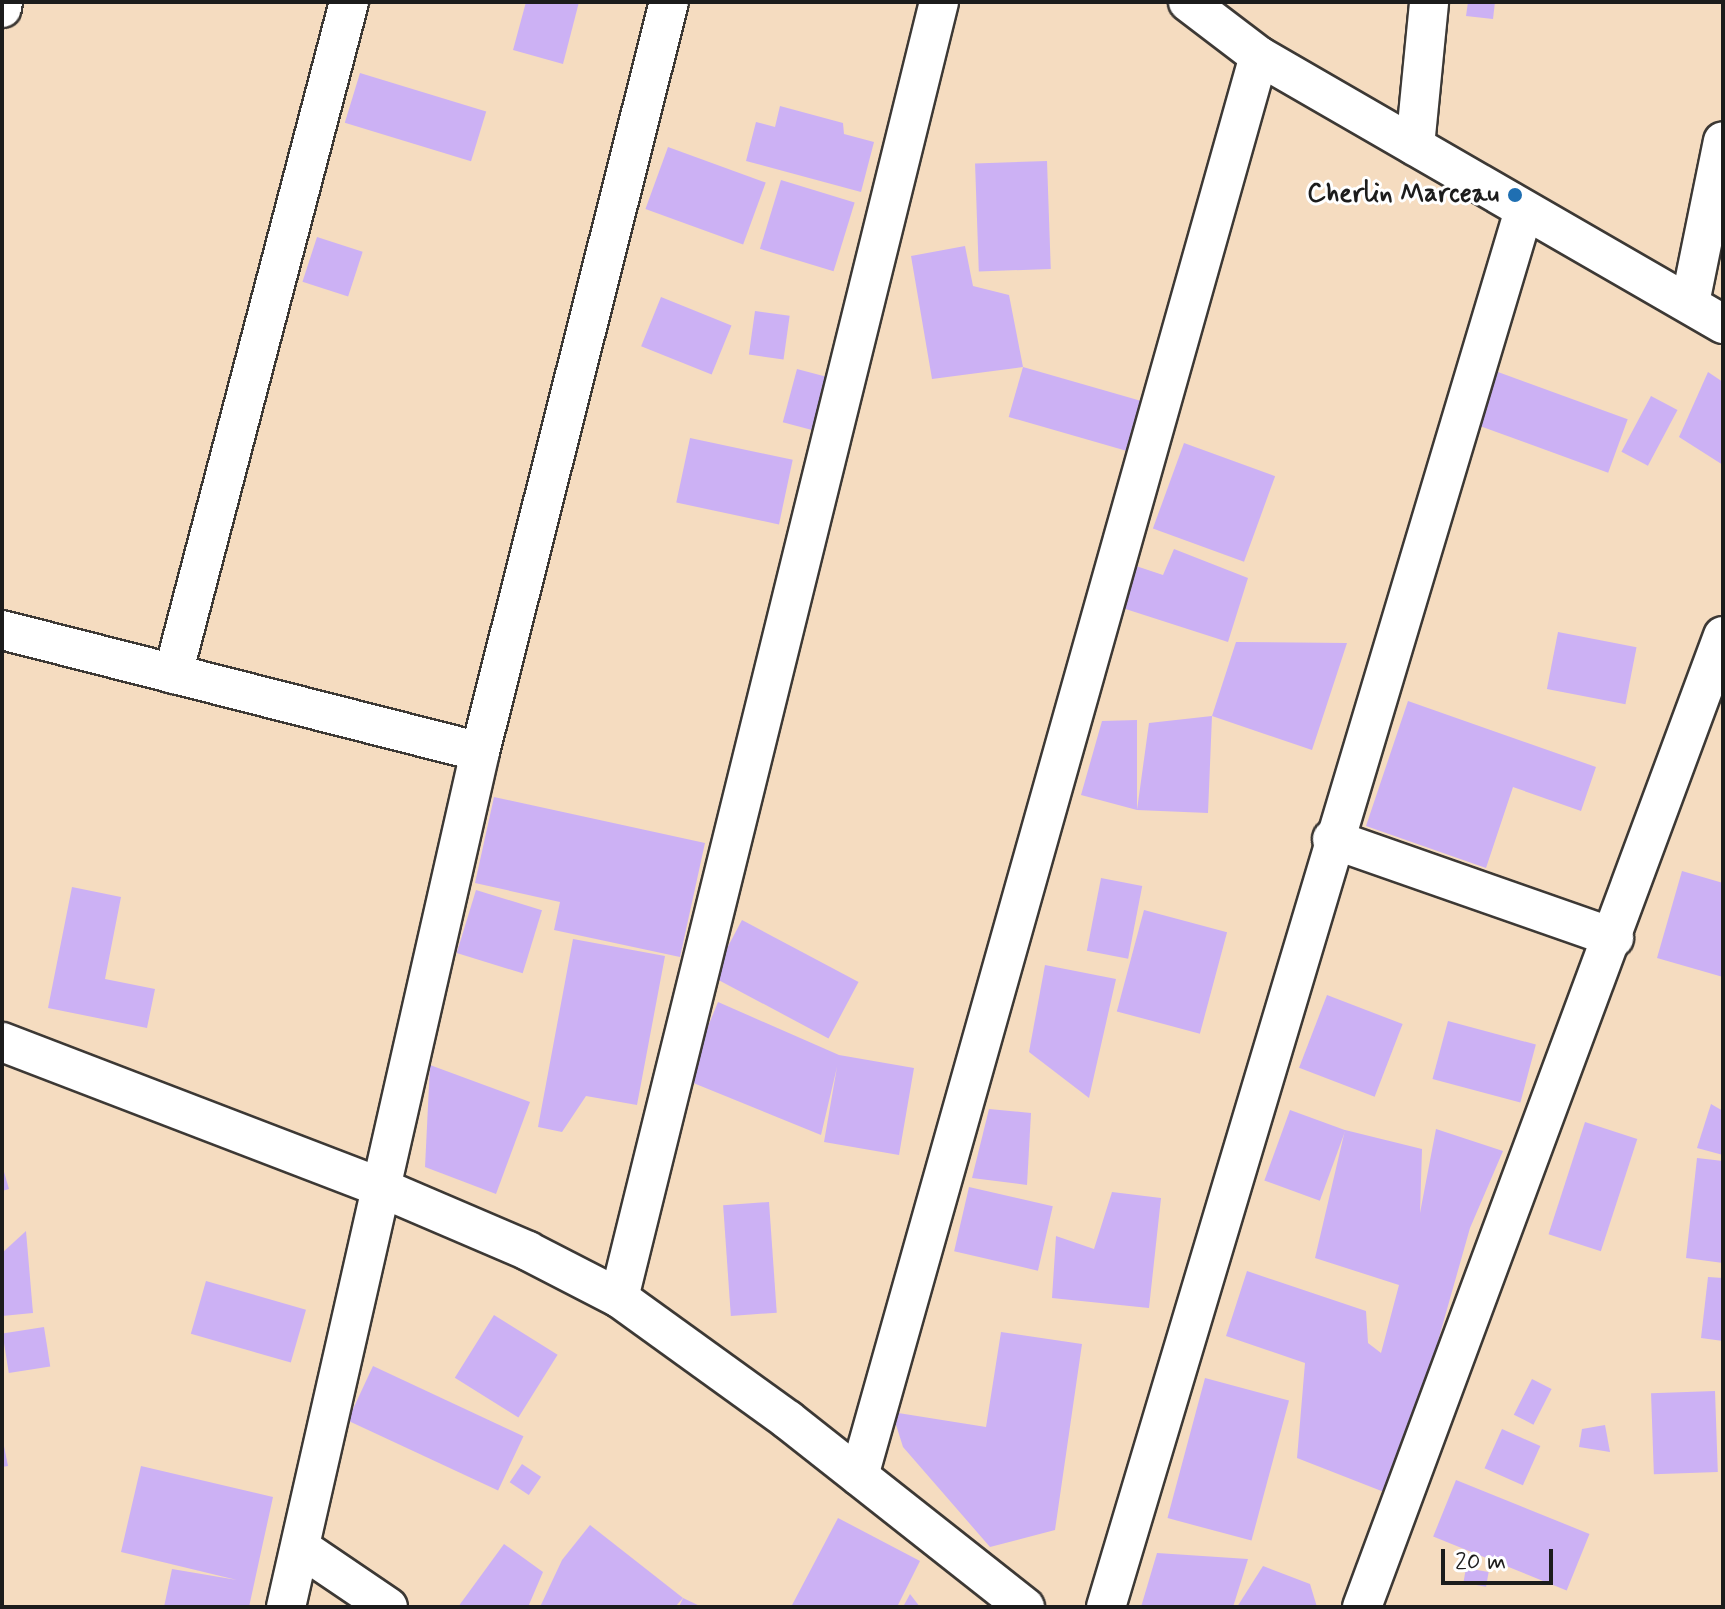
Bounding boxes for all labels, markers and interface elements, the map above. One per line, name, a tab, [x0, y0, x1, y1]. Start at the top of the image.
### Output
place label: Cherlin Marceau	[1310, 179, 1499, 211]
marker: Cherlin Marceau	[1506, 186, 1524, 204]
scale bar	[1445, 1533, 1557, 1583]
text: 20 m	[1455, 1547, 1506, 1578]

